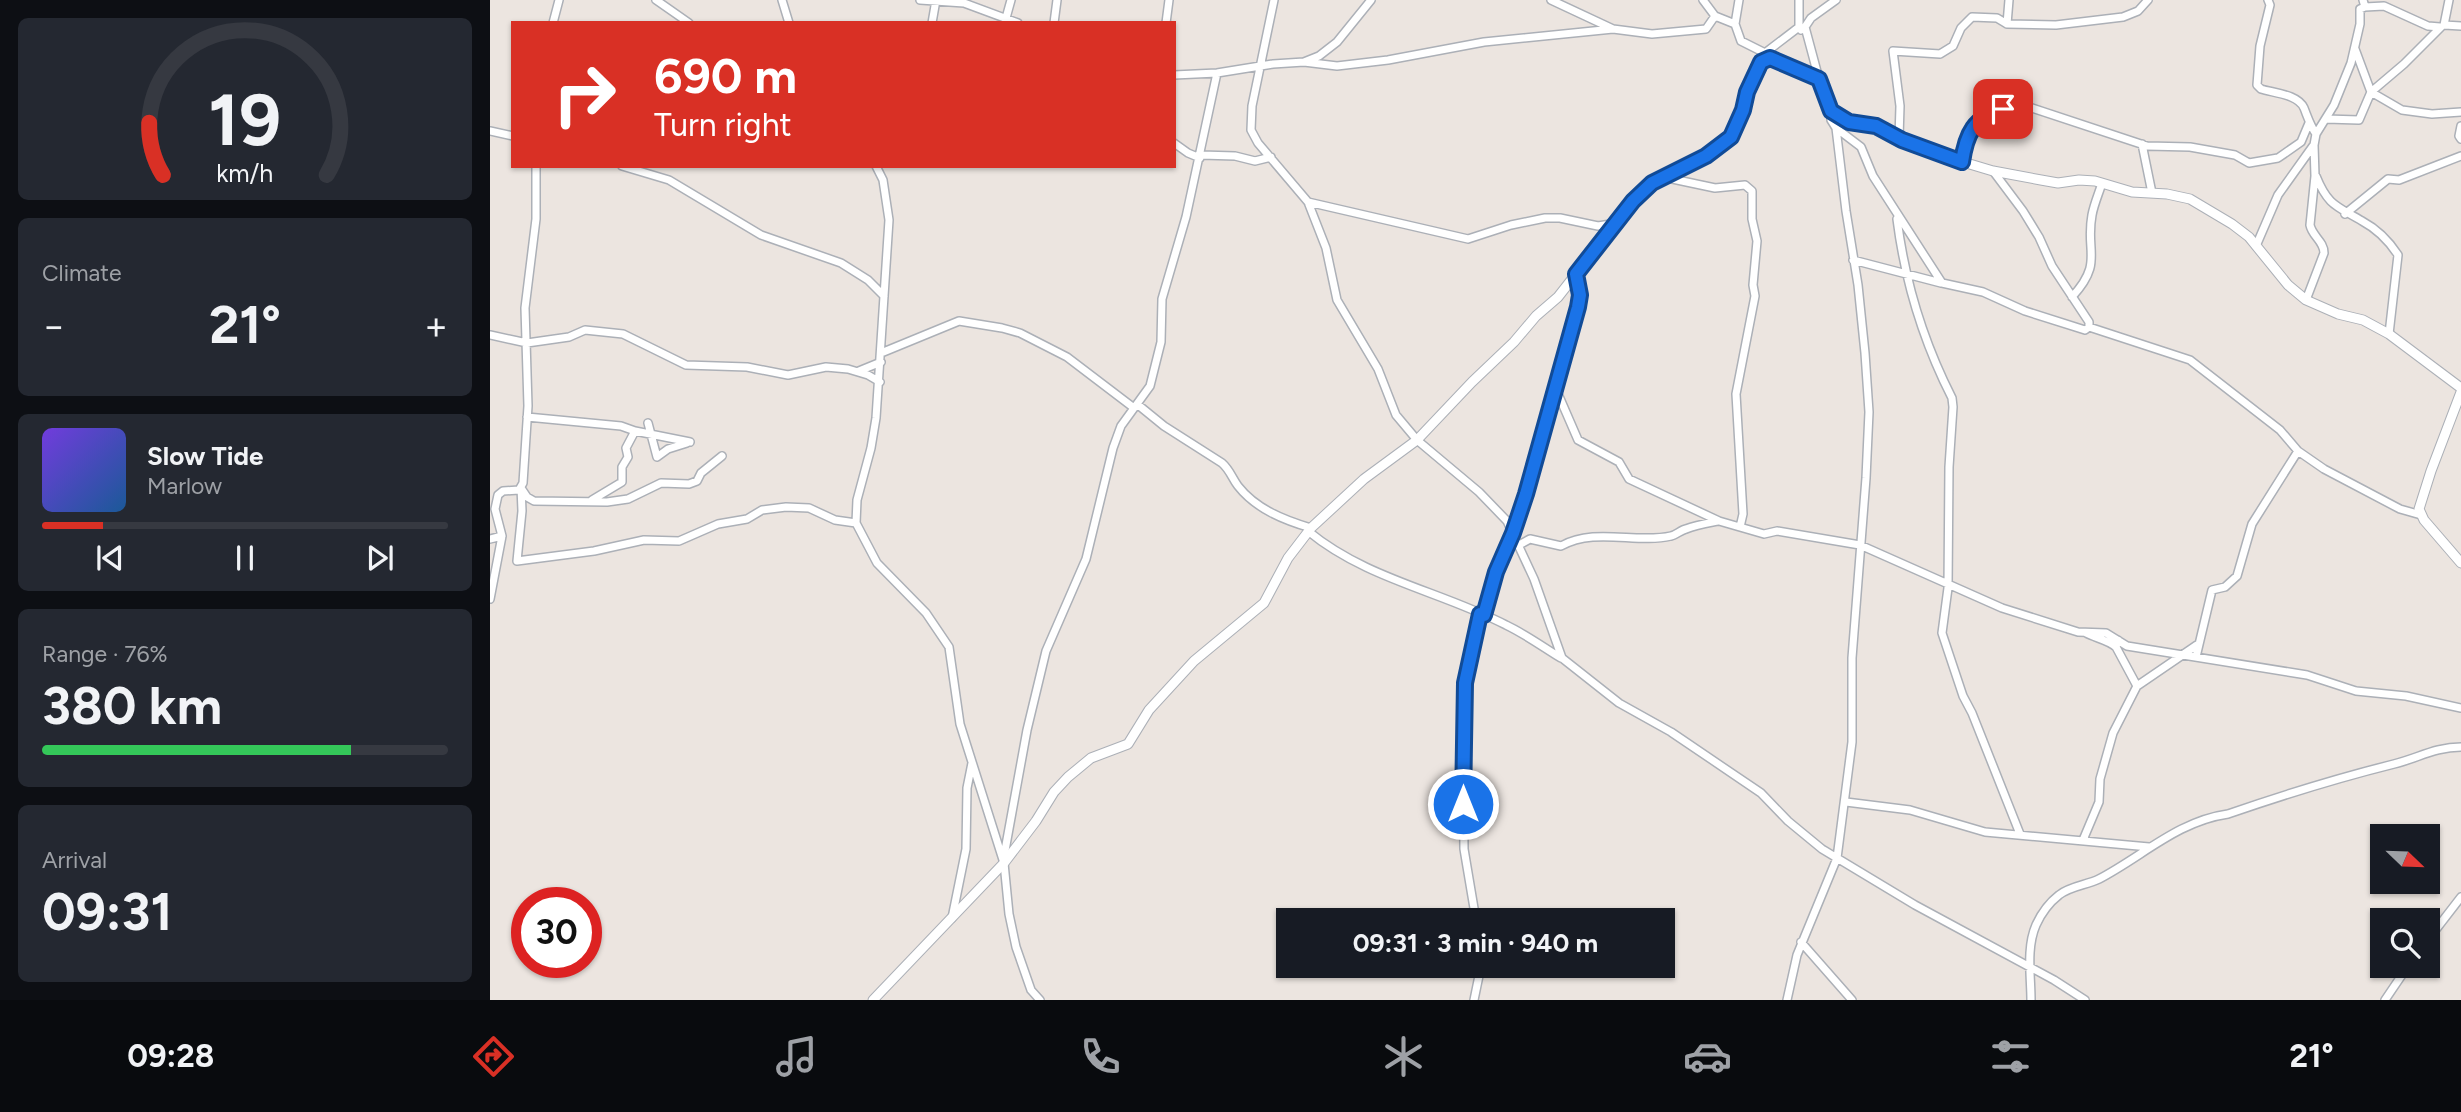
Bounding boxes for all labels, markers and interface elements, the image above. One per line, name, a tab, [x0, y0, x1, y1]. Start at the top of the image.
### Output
text: 690 m	[654, 46, 797, 105]
icon: right	[539, 49, 630, 140]
text: 19	[209, 76, 281, 163]
pin	[1973, 79, 2033, 139]
icon: arrive	[1984, 90, 2022, 128]
text: Turn right	[654, 106, 792, 144]
text: km/h	[216, 158, 274, 188]
text: Climate	[42, 259, 121, 287]
text: 21°	[209, 294, 281, 356]
text: −	[42, 303, 66, 349]
text: +	[424, 303, 448, 349]
text: Slow Tide	[147, 440, 263, 472]
text: Marlow	[147, 472, 222, 500]
icon: previous	[91, 539, 129, 577]
icon: pause	[226, 539, 264, 577]
icon: next	[361, 539, 399, 577]
text: Range · 76%	[42, 640, 168, 668]
text: 380 km	[42, 675, 222, 737]
position arrow	[1426, 767, 1500, 841]
north arrow	[2370, 824, 2440, 894]
map controls	[2370, 824, 2440, 978]
text: Arrival	[42, 846, 107, 874]
text: 09:31	[42, 881, 172, 943]
speed limit sign: 30	[511, 887, 602, 978]
button: search	[2370, 908, 2440, 978]
text: 09:31 · 3 min · 940 m	[1353, 927, 1598, 959]
icon: directions	[469, 1032, 518, 1081]
icon: music	[772, 1032, 821, 1081]
icon: phone	[1076, 1032, 1125, 1081]
icon: climate	[1379, 1032, 1428, 1081]
icon: car	[1683, 1032, 1732, 1081]
icon: filters	[1986, 1032, 2035, 1081]
text: 09:28	[127, 1037, 214, 1075]
text: 21°	[2290, 1037, 2334, 1075]

